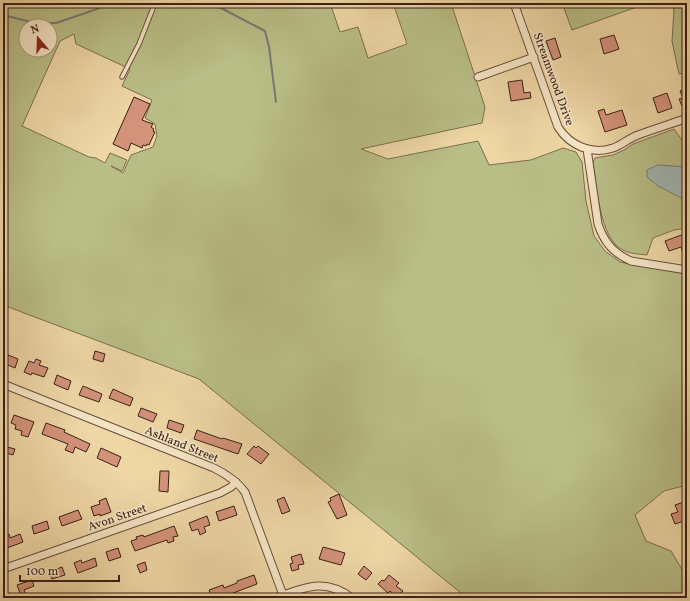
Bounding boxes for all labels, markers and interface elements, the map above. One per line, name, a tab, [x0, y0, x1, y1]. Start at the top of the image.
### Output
north arrow	[18, 18, 58, 58]
text: N	[29, 22, 41, 38]
street label: Streamwood Drive	[529, 31, 577, 128]
street label: Ashland Street	[142, 423, 221, 467]
street label: Avon Street	[86, 500, 149, 535]
scale bar	[20, 557, 119, 583]
text: 100 m	[26, 564, 59, 580]

